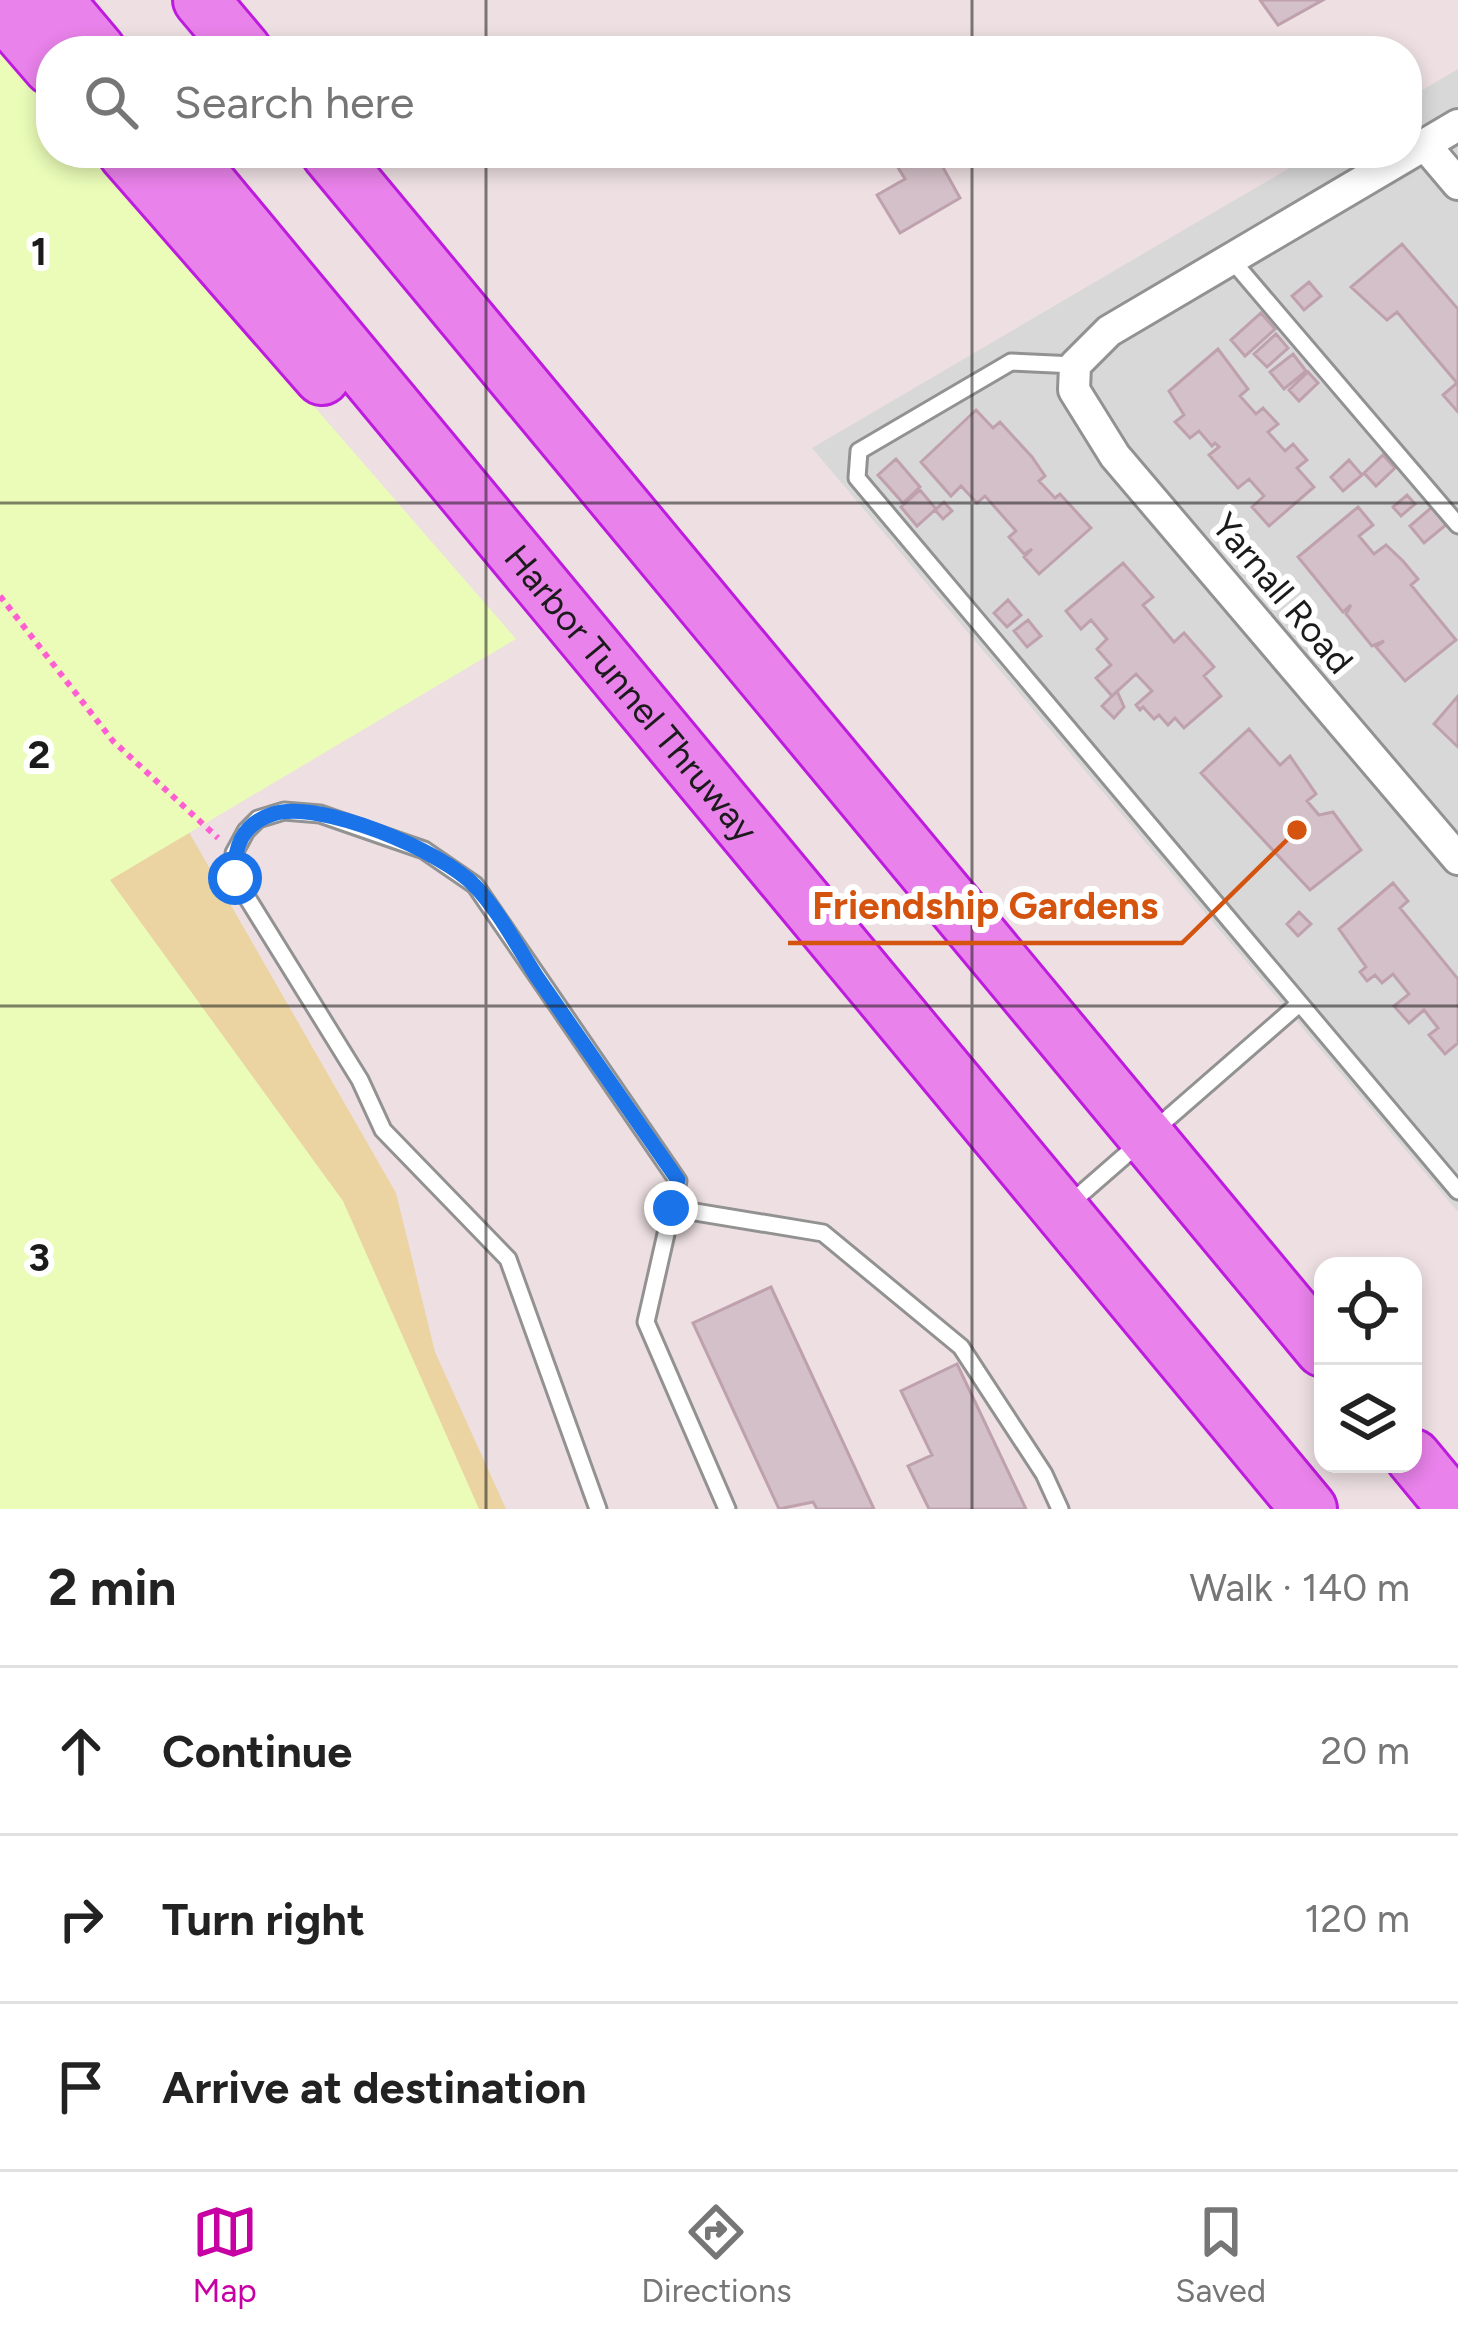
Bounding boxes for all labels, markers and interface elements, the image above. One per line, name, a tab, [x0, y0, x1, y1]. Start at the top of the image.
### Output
search box	[36, 36, 1422, 168]
icon: search	[78, 69, 144, 135]
text: Search here	[174, 75, 414, 129]
text: 1	[31, 228, 47, 275]
street label: Yarnall Road	[1203, 504, 1362, 682]
street label: Harbor Tunnel Thruway	[495, 536, 767, 851]
text: 2	[28, 731, 50, 778]
route start	[208, 851, 262, 905]
callout: Friendship Gardens	[788, 868, 1182, 943]
text: Friendship Gardens	[812, 882, 1158, 929]
route end	[644, 1181, 698, 1235]
text: 3	[28, 1234, 50, 1281]
map controls	[1314, 1257, 1422, 1473]
button: locate	[1314, 1257, 1422, 1365]
button: layers	[1314, 1365, 1422, 1473]
text: 2 min	[48, 1557, 176, 1618]
text: Walk · 140 m	[1189, 1564, 1410, 1611]
icon: ahead	[48, 1718, 114, 1784]
text: Continue	[162, 1724, 352, 1778]
text: 20 m	[1320, 1727, 1410, 1774]
icon: right	[48, 1886, 114, 1952]
text: Turn right	[162, 1892, 365, 1946]
text: 120 m	[1304, 1895, 1410, 1942]
icon: arrive	[48, 2054, 114, 2120]
text: Arrive at destination	[162, 2060, 586, 2114]
tab: Map	[192, 2199, 258, 2310]
tab: Directions	[641, 2199, 792, 2310]
tab: Saved	[1175, 2199, 1266, 2310]

